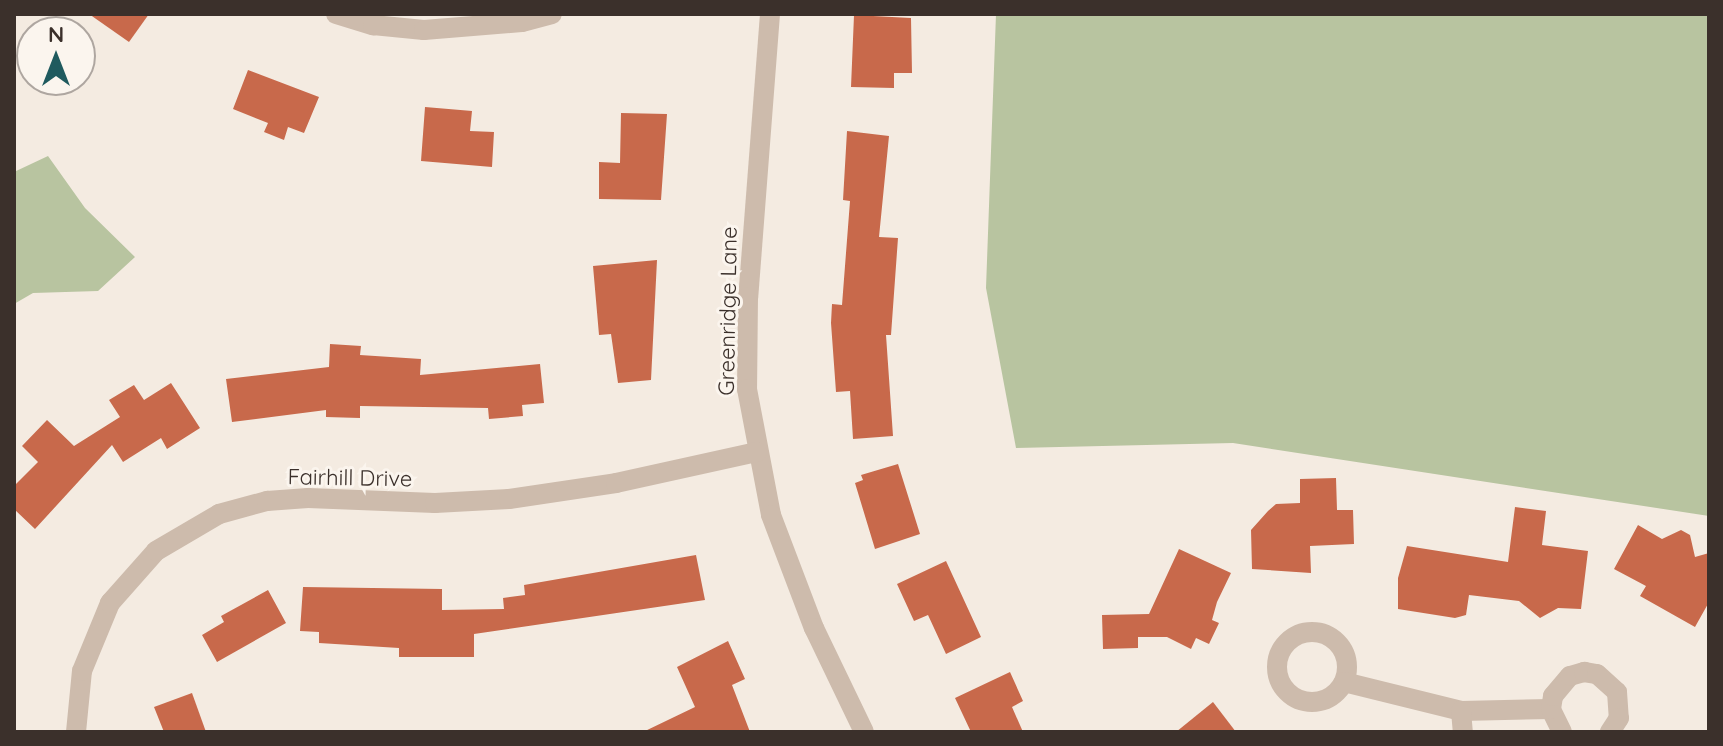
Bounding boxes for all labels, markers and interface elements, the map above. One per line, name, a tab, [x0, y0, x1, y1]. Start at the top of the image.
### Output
north arrow	[16, 16, 96, 96]
text: N	[48, 20, 64, 48]
street label: Greenridge Lane	[713, 226, 743, 396]
street label: Fairhill Drive	[287, 464, 413, 492]

